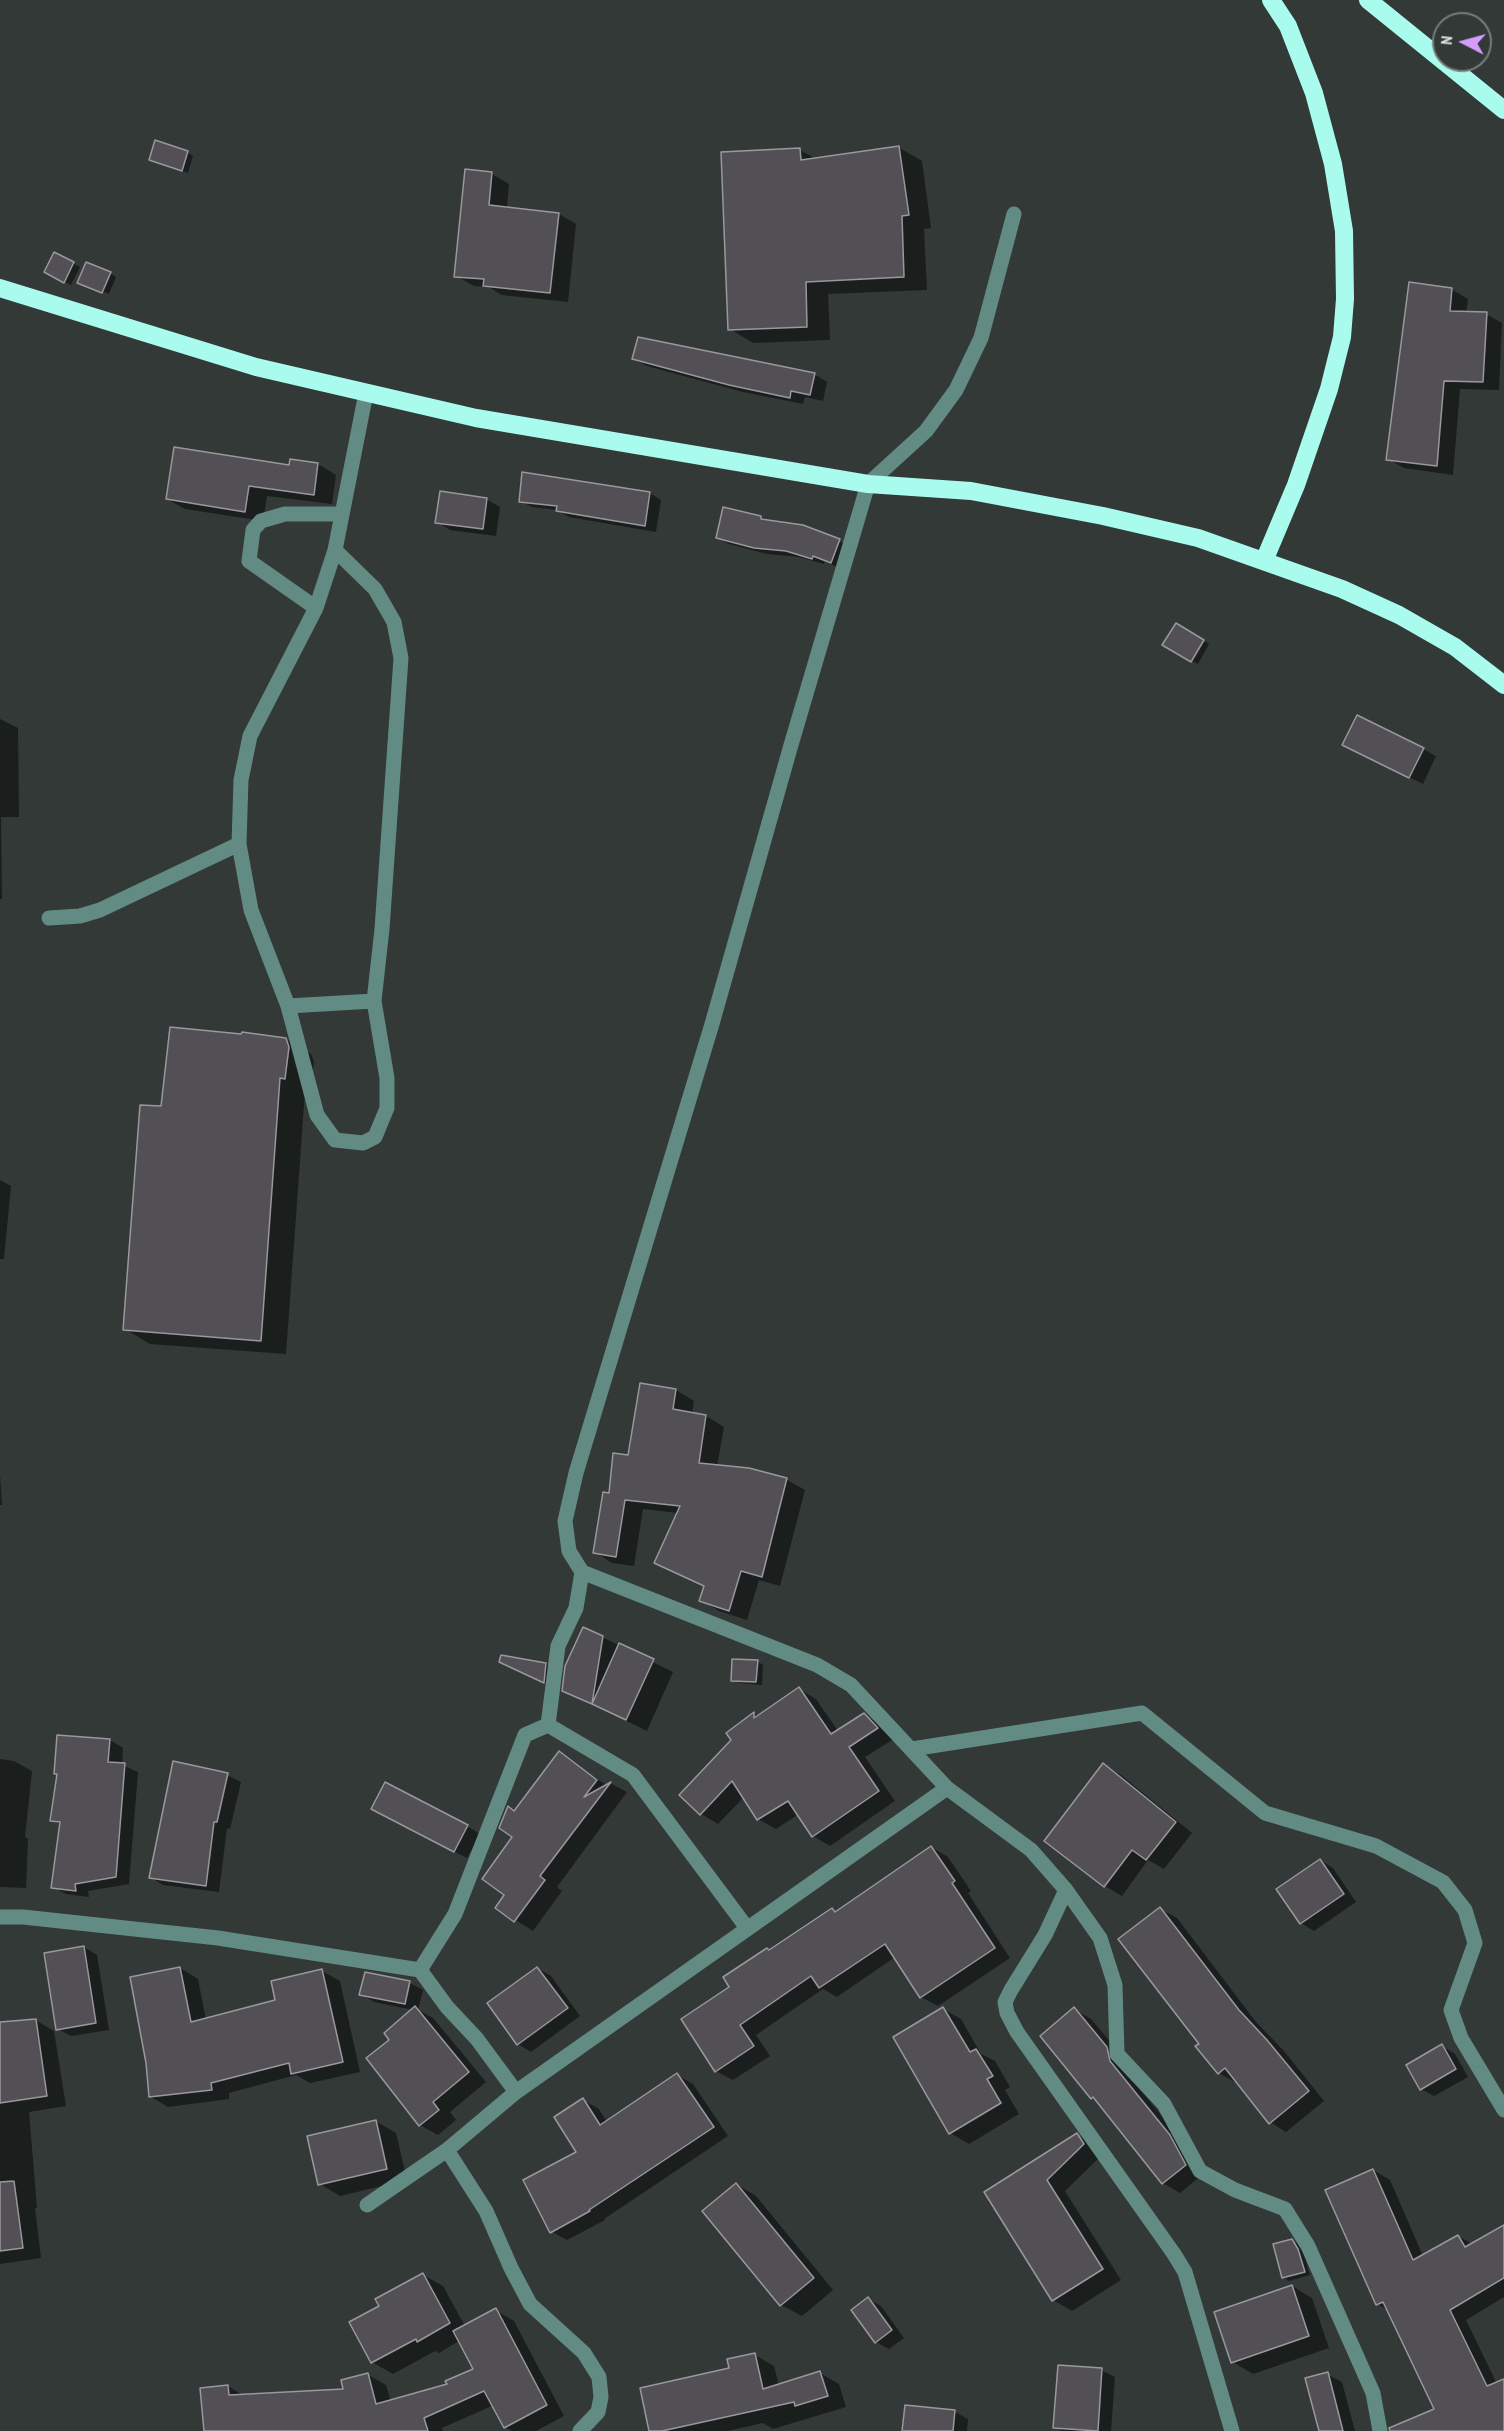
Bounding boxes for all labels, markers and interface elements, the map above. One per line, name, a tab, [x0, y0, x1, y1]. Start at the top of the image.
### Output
north arrow	[1432, 12, 1492, 72]
text: N	[1436, 35, 1456, 46]

